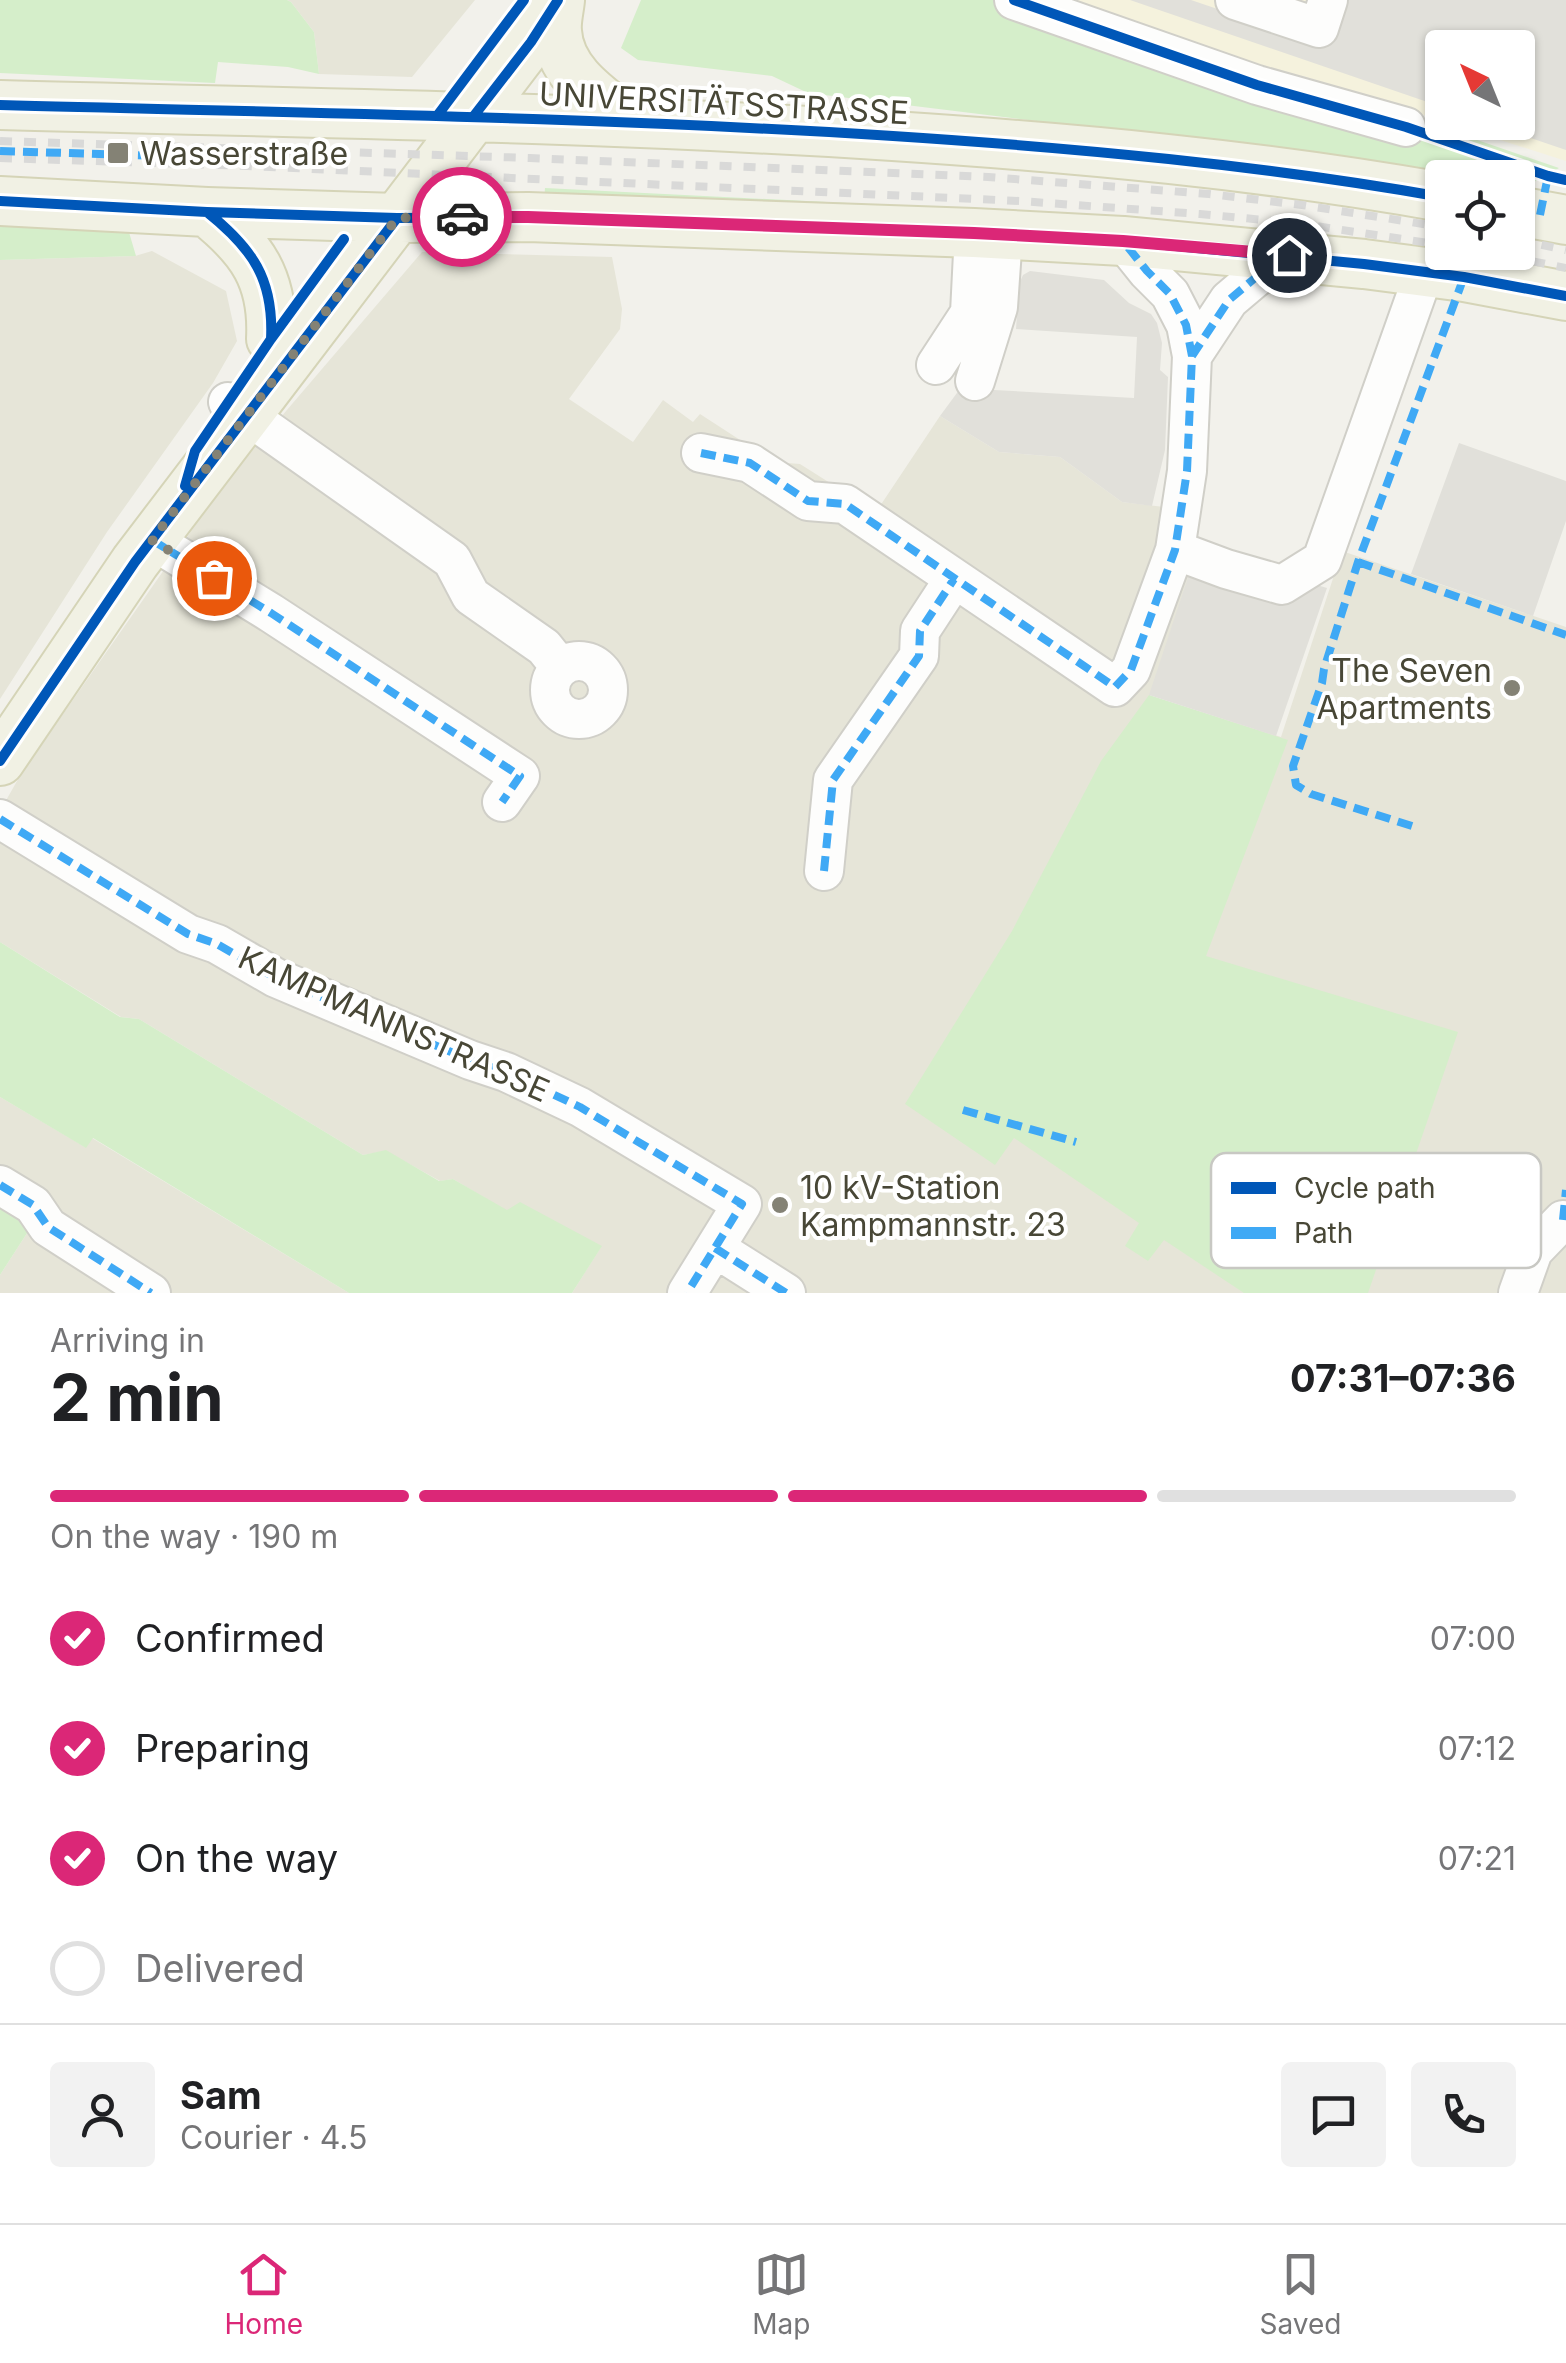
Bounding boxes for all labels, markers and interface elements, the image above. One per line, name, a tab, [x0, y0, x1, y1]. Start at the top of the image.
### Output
north arrow	[1425, 30, 1535, 140]
map controls	[1425, 30, 1535, 270]
street label: UNIVERSITÄTSSTRASSE	[538, 74, 910, 132]
place label: Wasserstraße	[140, 134, 348, 173]
marker: Wasserstraße	[105, 140, 131, 166]
button: locate	[1425, 160, 1535, 270]
courier	[412, 167, 512, 267]
icon: car	[435, 190, 490, 245]
pin	[1247, 213, 1332, 298]
icon: home	[1262, 228, 1317, 283]
pin	[172, 536, 257, 621]
icon: bag	[187, 551, 242, 606]
place label: The Seven Apartments	[1316, 651, 1492, 727]
marker: The Seven Apartments	[1501, 677, 1523, 699]
street label: KAMPMANNSTRASSE	[232, 938, 556, 1110]
legend	[1211, 1153, 1541, 1268]
place label: 10 kV-Station Kampmannstr. 23	[800, 1168, 1066, 1244]
text: Cycle path	[1294, 1171, 1435, 1205]
marker: 10 kV-Station Kampmannstr. 23	[769, 1194, 791, 1216]
text: Path	[1294, 1216, 1353, 1250]
text: Arriving in	[50, 1321, 205, 1360]
text: 07:31–07:36	[1290, 1355, 1516, 1401]
text: 2 min	[50, 1358, 224, 1437]
text: On the way · 190 m	[50, 1517, 338, 1556]
icon: check	[50, 1611, 105, 1666]
text: Confirmed	[135, 1615, 325, 1661]
text: 07:00	[1430, 1619, 1516, 1658]
icon: check	[50, 1721, 105, 1776]
text: Preparing	[135, 1725, 310, 1771]
text: 07:12	[1438, 1729, 1516, 1768]
icon: check	[50, 1831, 105, 1886]
text: On the way	[135, 1835, 338, 1881]
text: 07:21	[1438, 1839, 1516, 1878]
text: Delivered	[135, 1945, 305, 1991]
button: person	[50, 2062, 155, 2167]
button: chat	[1281, 2062, 1386, 2167]
button: phone	[1411, 2062, 1516, 2167]
text: Sam	[180, 2072, 262, 2118]
text: Courier · 4.5	[180, 2118, 368, 2157]
tab: Home	[225, 2247, 303, 2341]
tab: Map	[752, 2247, 810, 2341]
tab: Saved	[1259, 2247, 1341, 2341]

